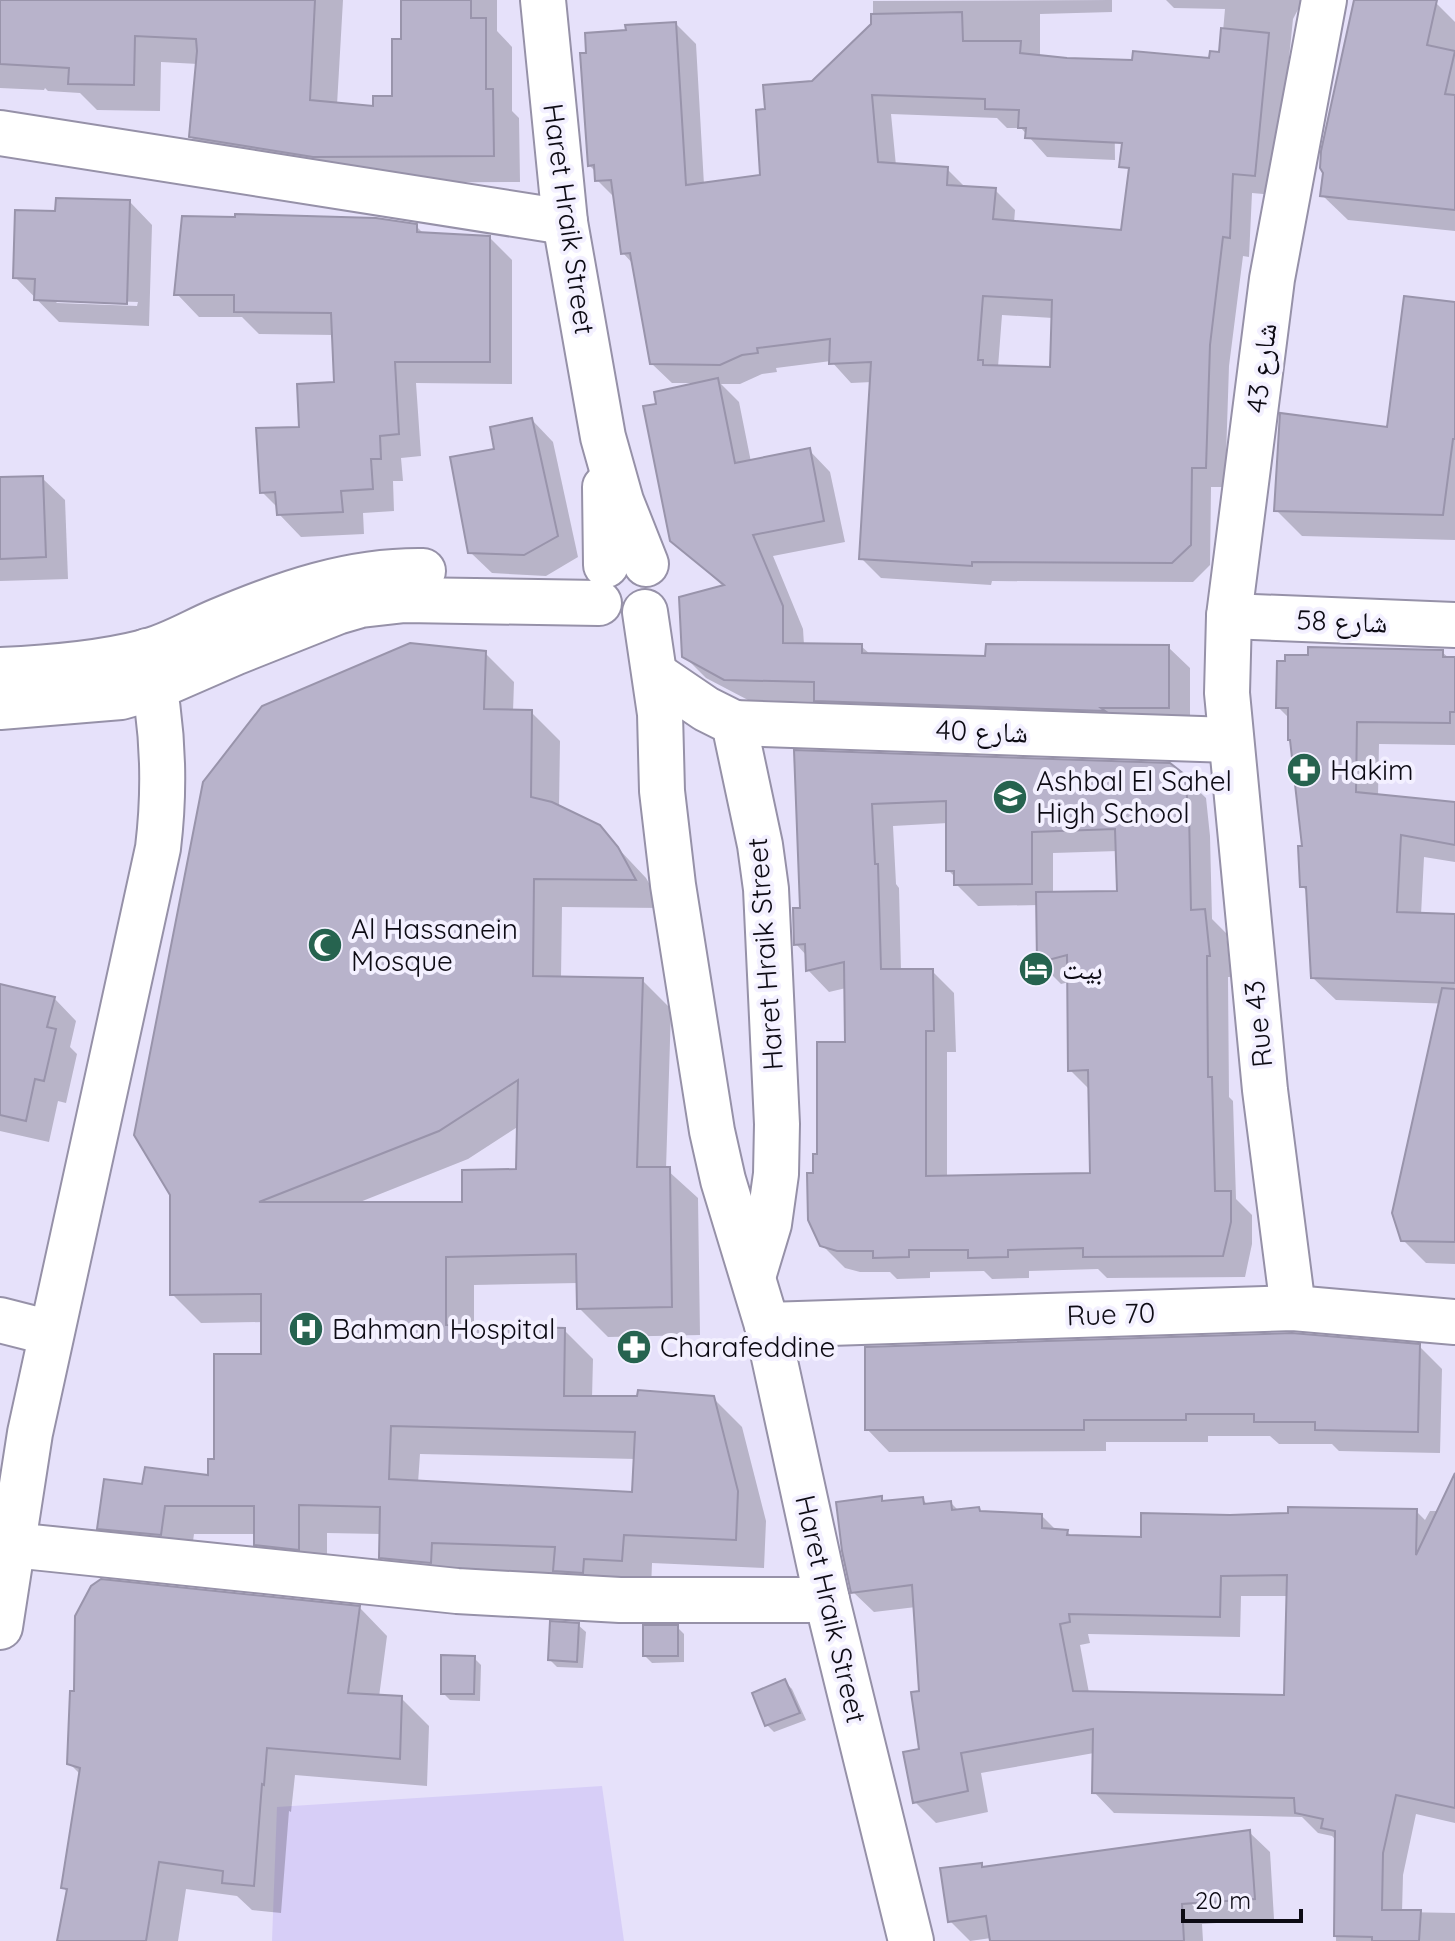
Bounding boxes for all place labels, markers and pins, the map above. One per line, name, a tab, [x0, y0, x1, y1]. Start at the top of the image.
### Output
pharmacy icon: Hakim	[1285, 751, 1323, 789]
place label: Hakim	[1330, 752, 1414, 787]
place label: Ashbal El Sahel High School	[1036, 763, 1232, 830]
school or university icon: Ashbal El Sahel High School	[991, 778, 1029, 816]
place label: Al Hassanein Mosque	[351, 911, 518, 978]
mosque icon: Al Hassanein Mosque	[306, 926, 344, 964]
hotel icon: بيت	[1017, 950, 1055, 988]
place label: بيت	[1062, 951, 1103, 986]
hospital icon: Bahman Hospital	[287, 1310, 325, 1348]
place label: Bahman Hospital	[332, 1311, 556, 1346]
pharmacy icon: Charafeddine	[615, 1328, 653, 1366]
place label: Charafeddine	[660, 1329, 835, 1364]

